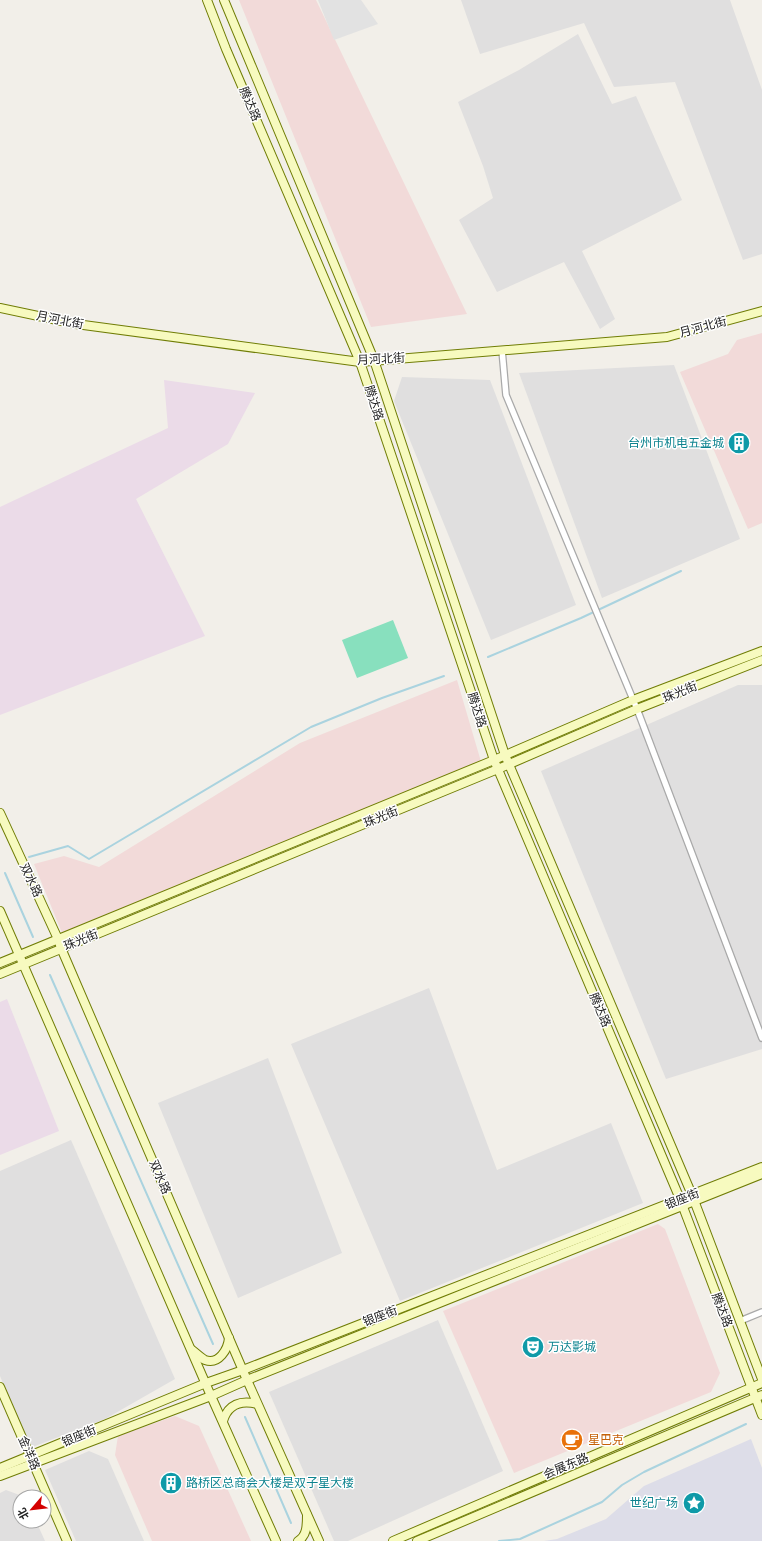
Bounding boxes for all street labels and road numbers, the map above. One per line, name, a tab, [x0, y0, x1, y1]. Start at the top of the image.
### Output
street label: 腾达路	[237, 84, 264, 123]
street label: 月河北街	[35, 308, 85, 331]
street label: 月河北街	[678, 313, 728, 340]
street label: 月河北街	[357, 350, 405, 367]
street label: 腾达路	[362, 383, 387, 422]
street label: 珠光街	[660, 678, 699, 705]
street label: 腾达路	[465, 690, 490, 729]
street label: 珠光街	[361, 803, 400, 830]
street label: 双水路	[17, 860, 46, 899]
street label: 珠光街	[61, 926, 100, 953]
street label: 腾达路	[587, 990, 614, 1029]
street label: 双水路	[147, 1157, 174, 1196]
street label: 银座街	[662, 1185, 701, 1212]
street label: 腾达路	[709, 1290, 736, 1329]
street label: 银座街	[360, 1302, 399, 1329]
street label: 银座街	[59, 1422, 98, 1449]
street label: 金洋路	[16, 1433, 43, 1472]
street label: 会展东路	[541, 1449, 591, 1482]

